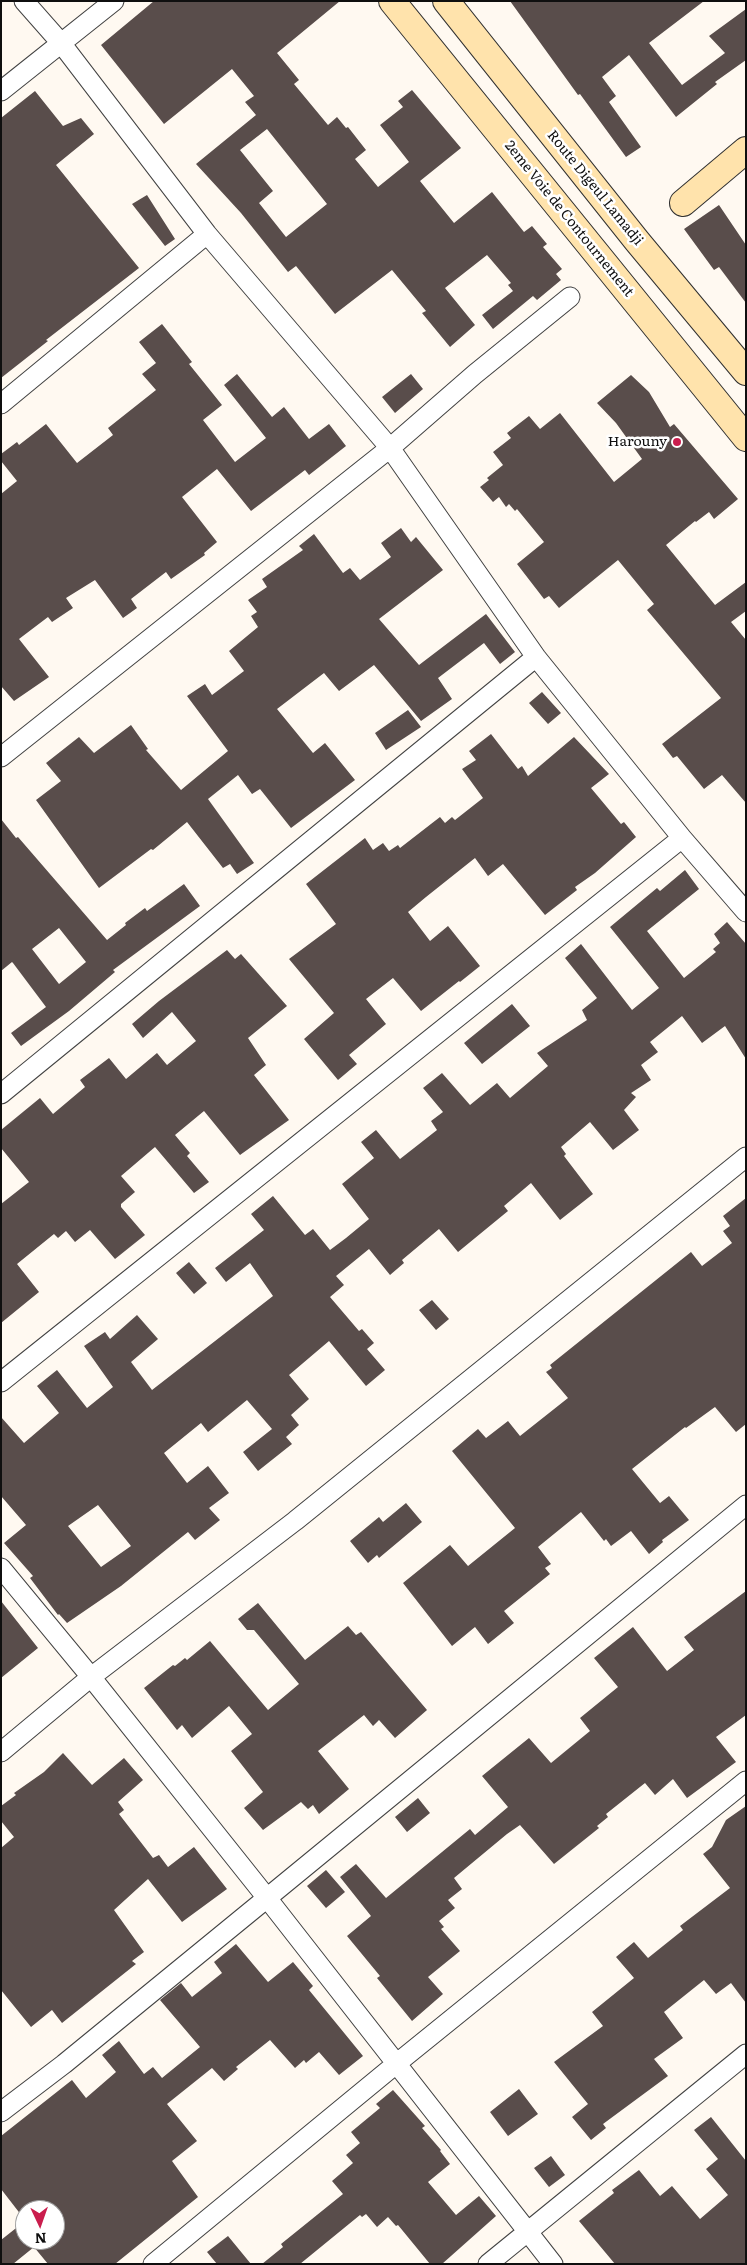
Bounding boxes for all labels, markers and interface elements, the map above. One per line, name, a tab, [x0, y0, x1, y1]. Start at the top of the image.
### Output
street label: Route Digeul Lamadji	[543, 127, 647, 249]
street label: 2eme Voie de Contournement	[501, 138, 637, 300]
place label: Harouny	[608, 434, 667, 450]
marker: Harouny	[671, 436, 683, 448]
north arrow	[15, 2200, 65, 2250]
text: N	[34, 2229, 47, 2249]

